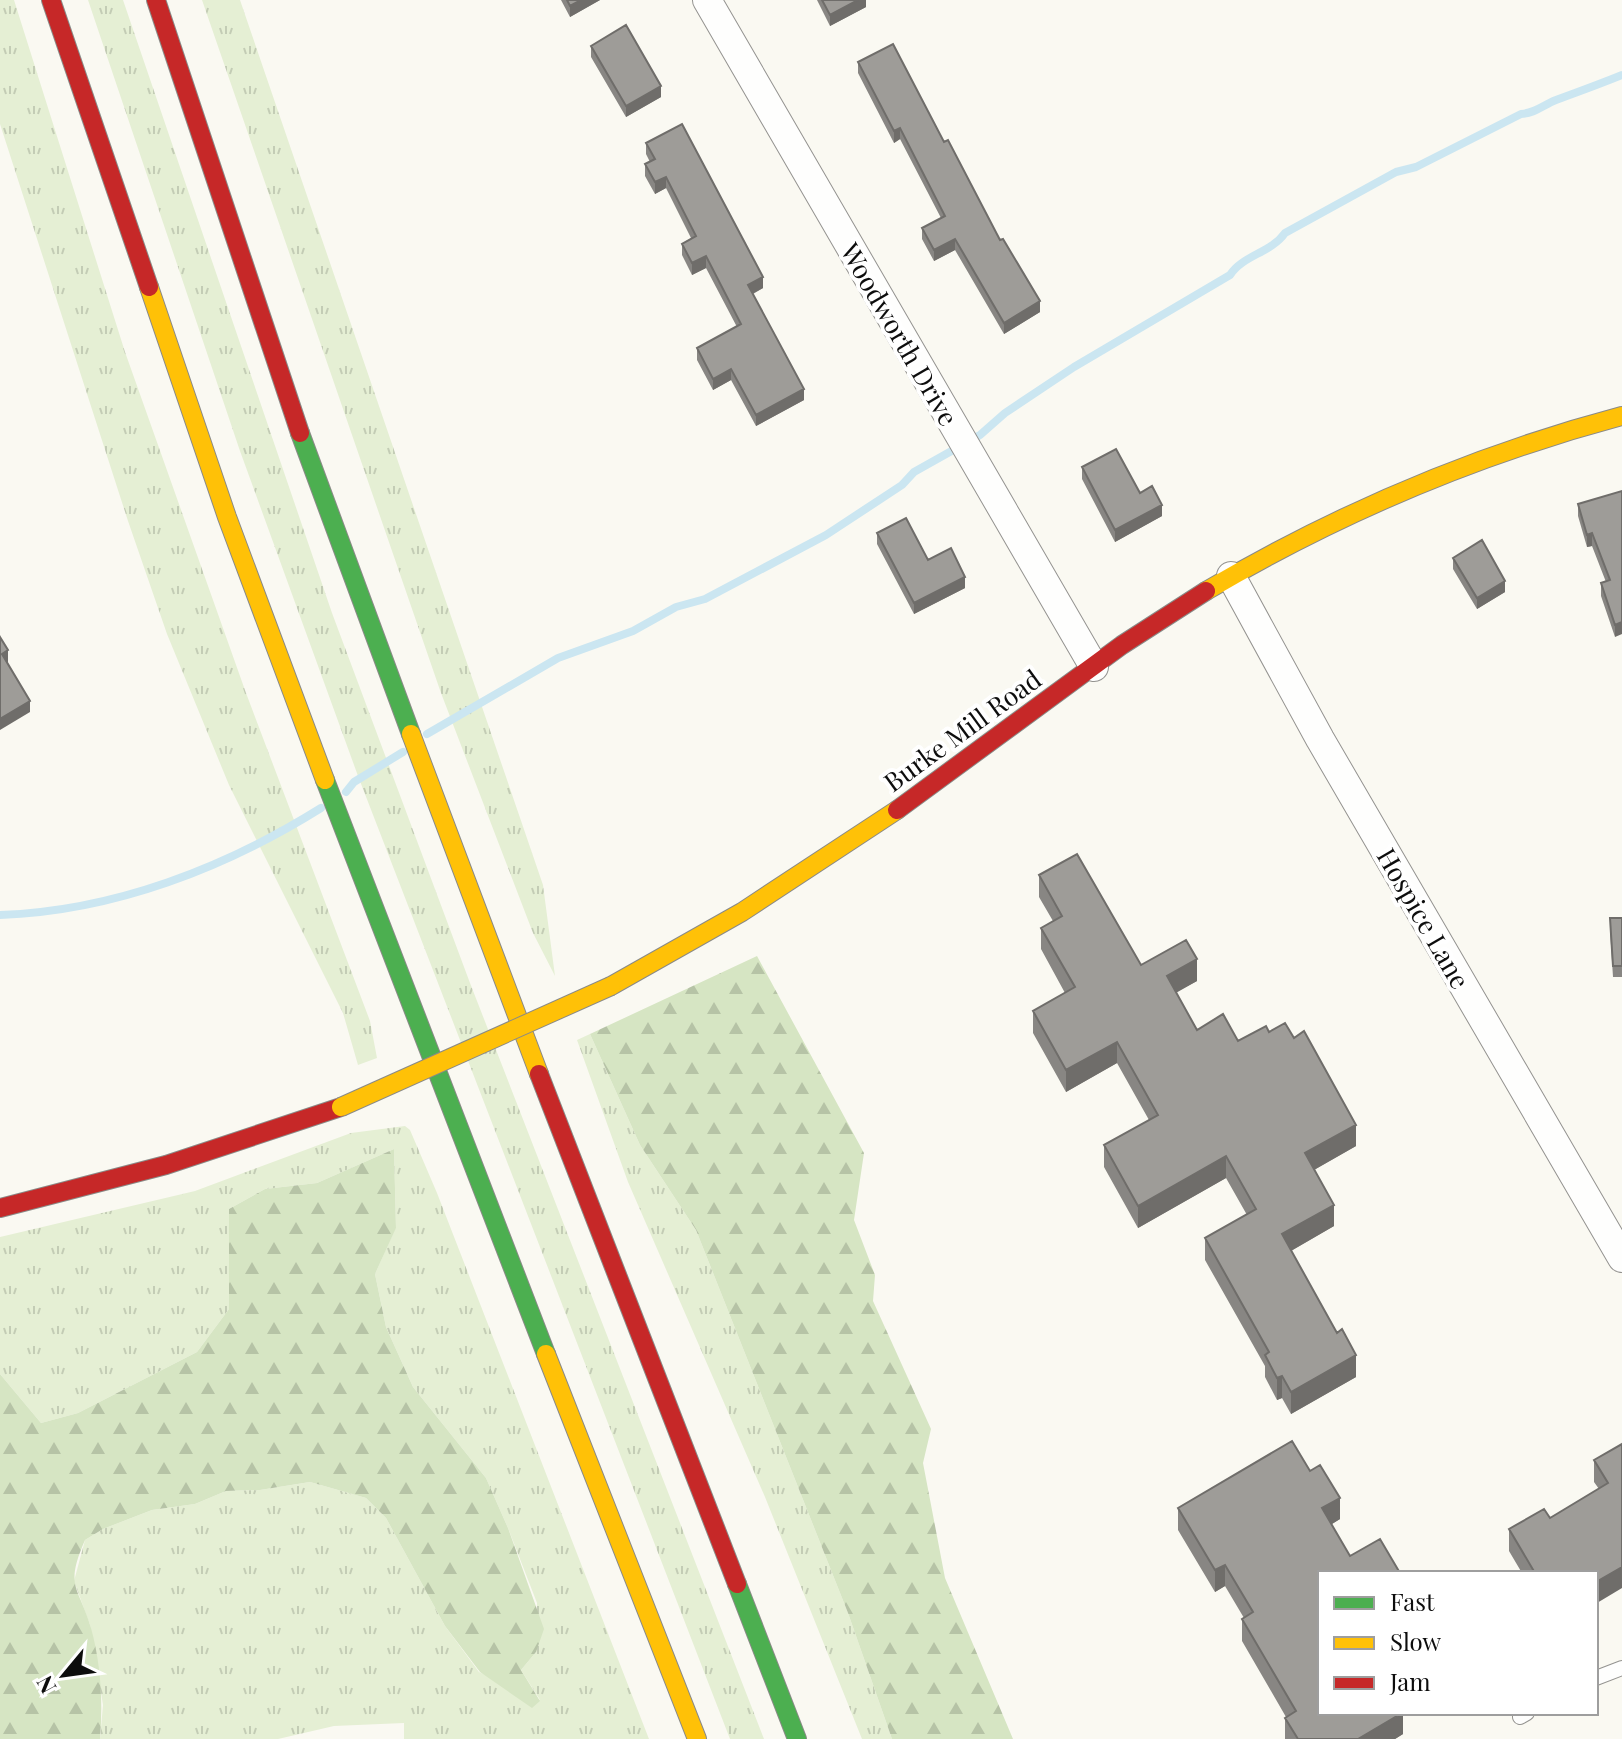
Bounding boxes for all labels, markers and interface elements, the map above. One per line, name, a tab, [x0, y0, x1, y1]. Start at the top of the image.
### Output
street label: Woodworth Drive	[833, 235, 967, 432]
street label: Burke Mill Road	[876, 661, 1048, 799]
street label: Hospice Lane	[1370, 841, 1478, 995]
legend	[1318, 1571, 1598, 1715]
text: Fast	[1390, 1585, 1435, 1617]
text: Slow	[1390, 1625, 1442, 1657]
north arrow	[24, 1635, 104, 1715]
text: Jam	[1389, 1665, 1431, 1697]
text: N	[29, 1671, 63, 1699]

